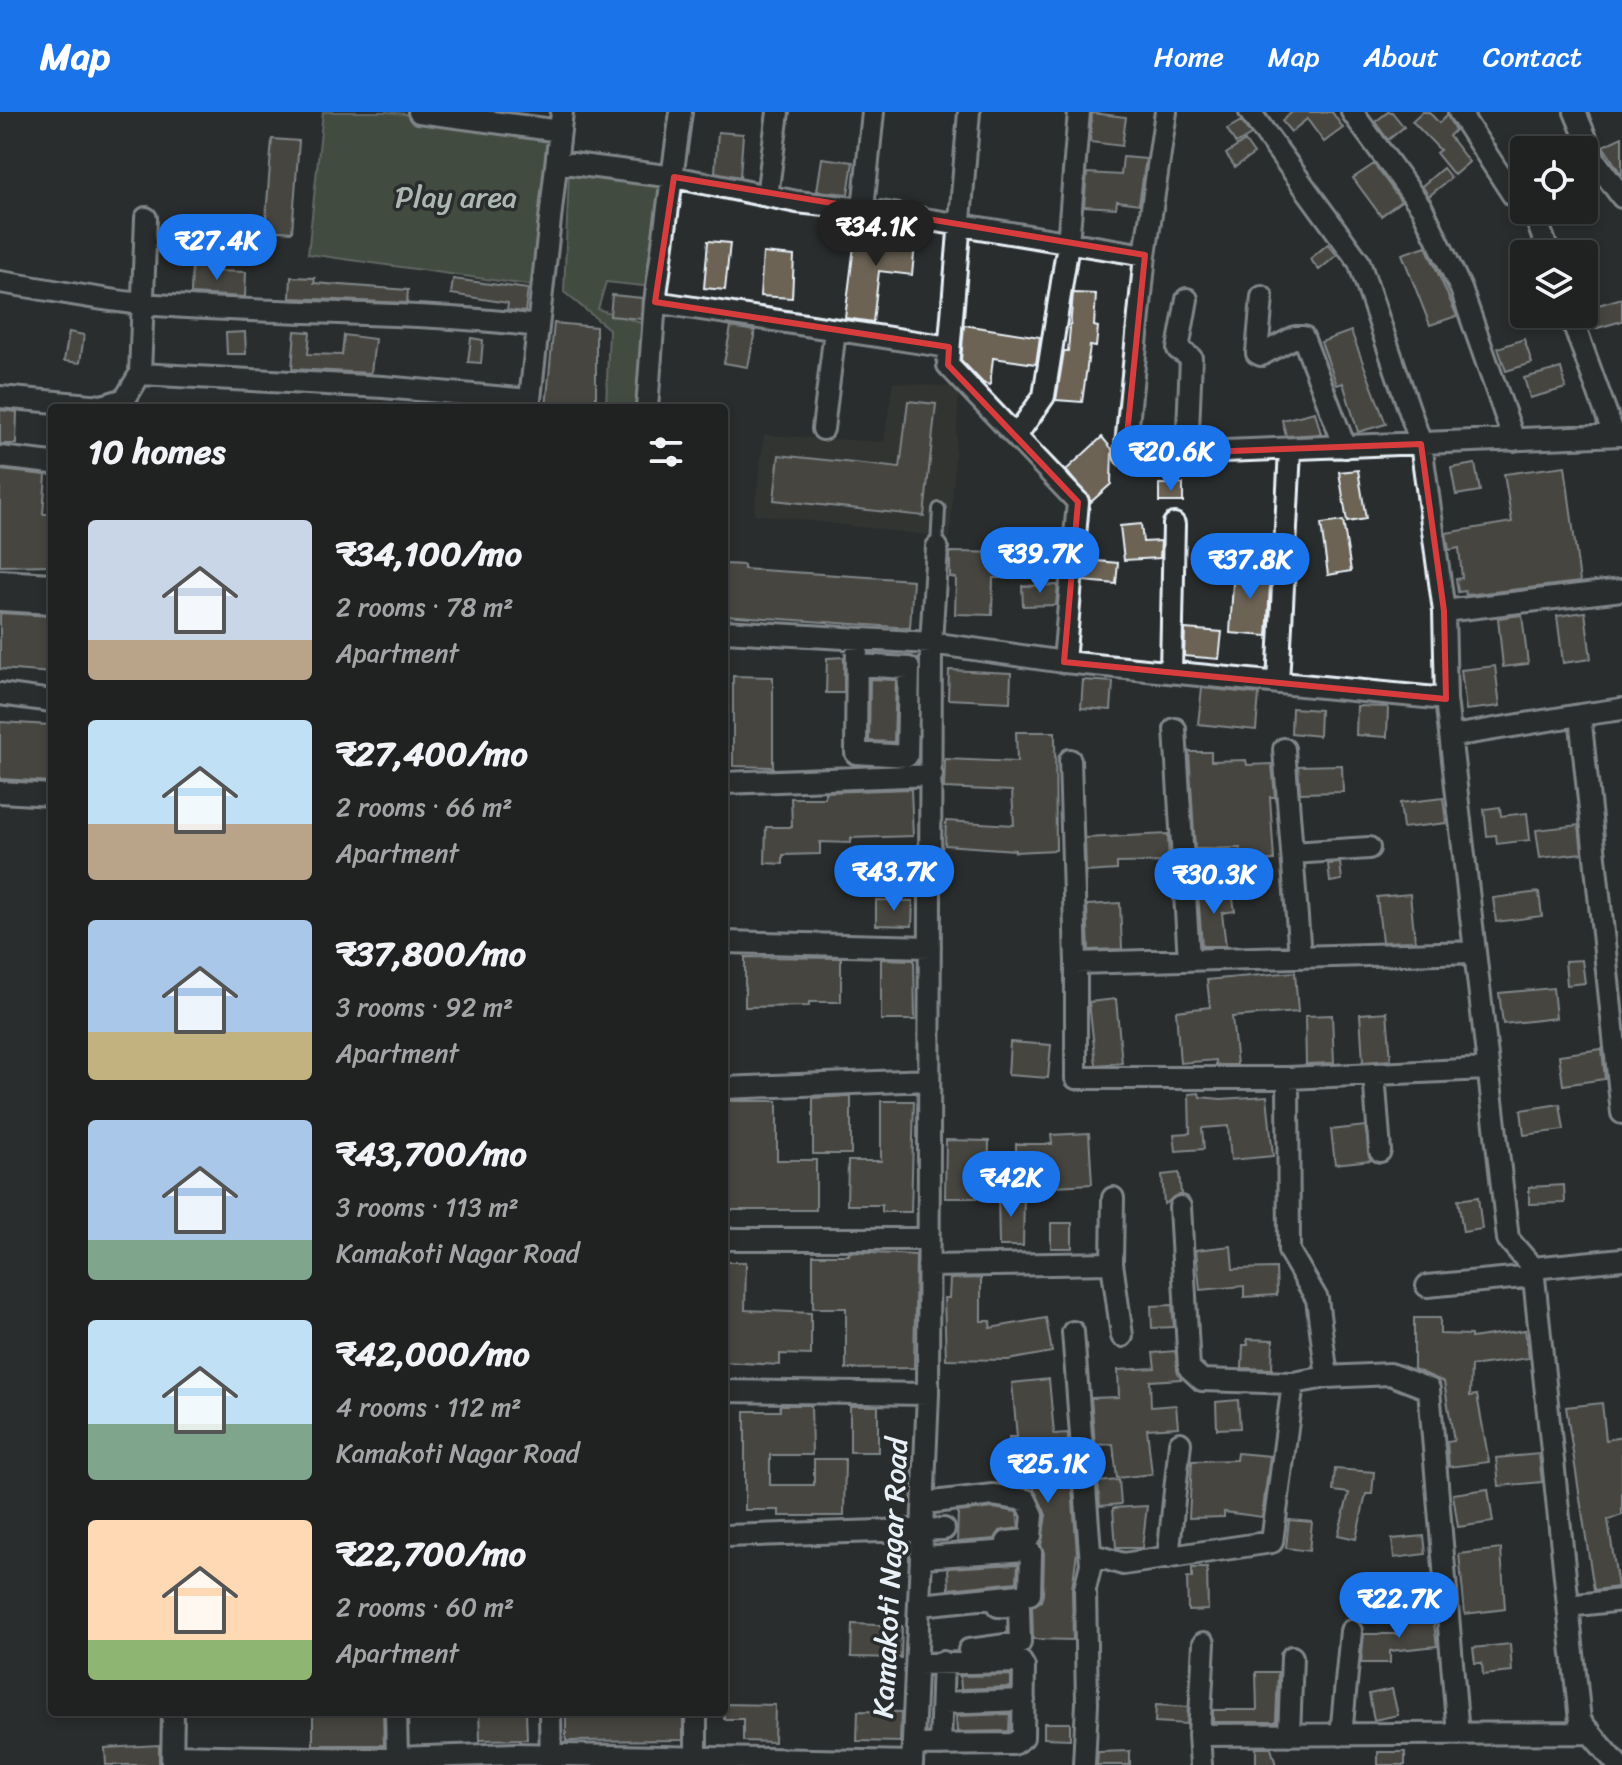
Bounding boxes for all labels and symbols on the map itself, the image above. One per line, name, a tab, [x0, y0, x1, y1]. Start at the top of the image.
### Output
park label: Play area	[395, 170, 517, 224]
pin: ₹34.1K	[811, 200, 941, 268]
pin: ₹27.4K	[152, 214, 282, 282]
pin: ₹20.6K	[1106, 425, 1236, 493]
pin: ₹39.7K	[975, 527, 1105, 595]
pin: ₹37.8K	[1185, 533, 1315, 601]
pin: ₹43.7K	[829, 845, 959, 913]
pin: ₹30.3K	[1149, 848, 1279, 916]
pin: ₹42K	[964, 1151, 1058, 1219]
street label: Kamakoti Nagar Road	[856, 1434, 924, 1720]
pin: ₹25.1K	[983, 1437, 1113, 1505]
pin: ₹22.7K	[1334, 1572, 1464, 1640]

